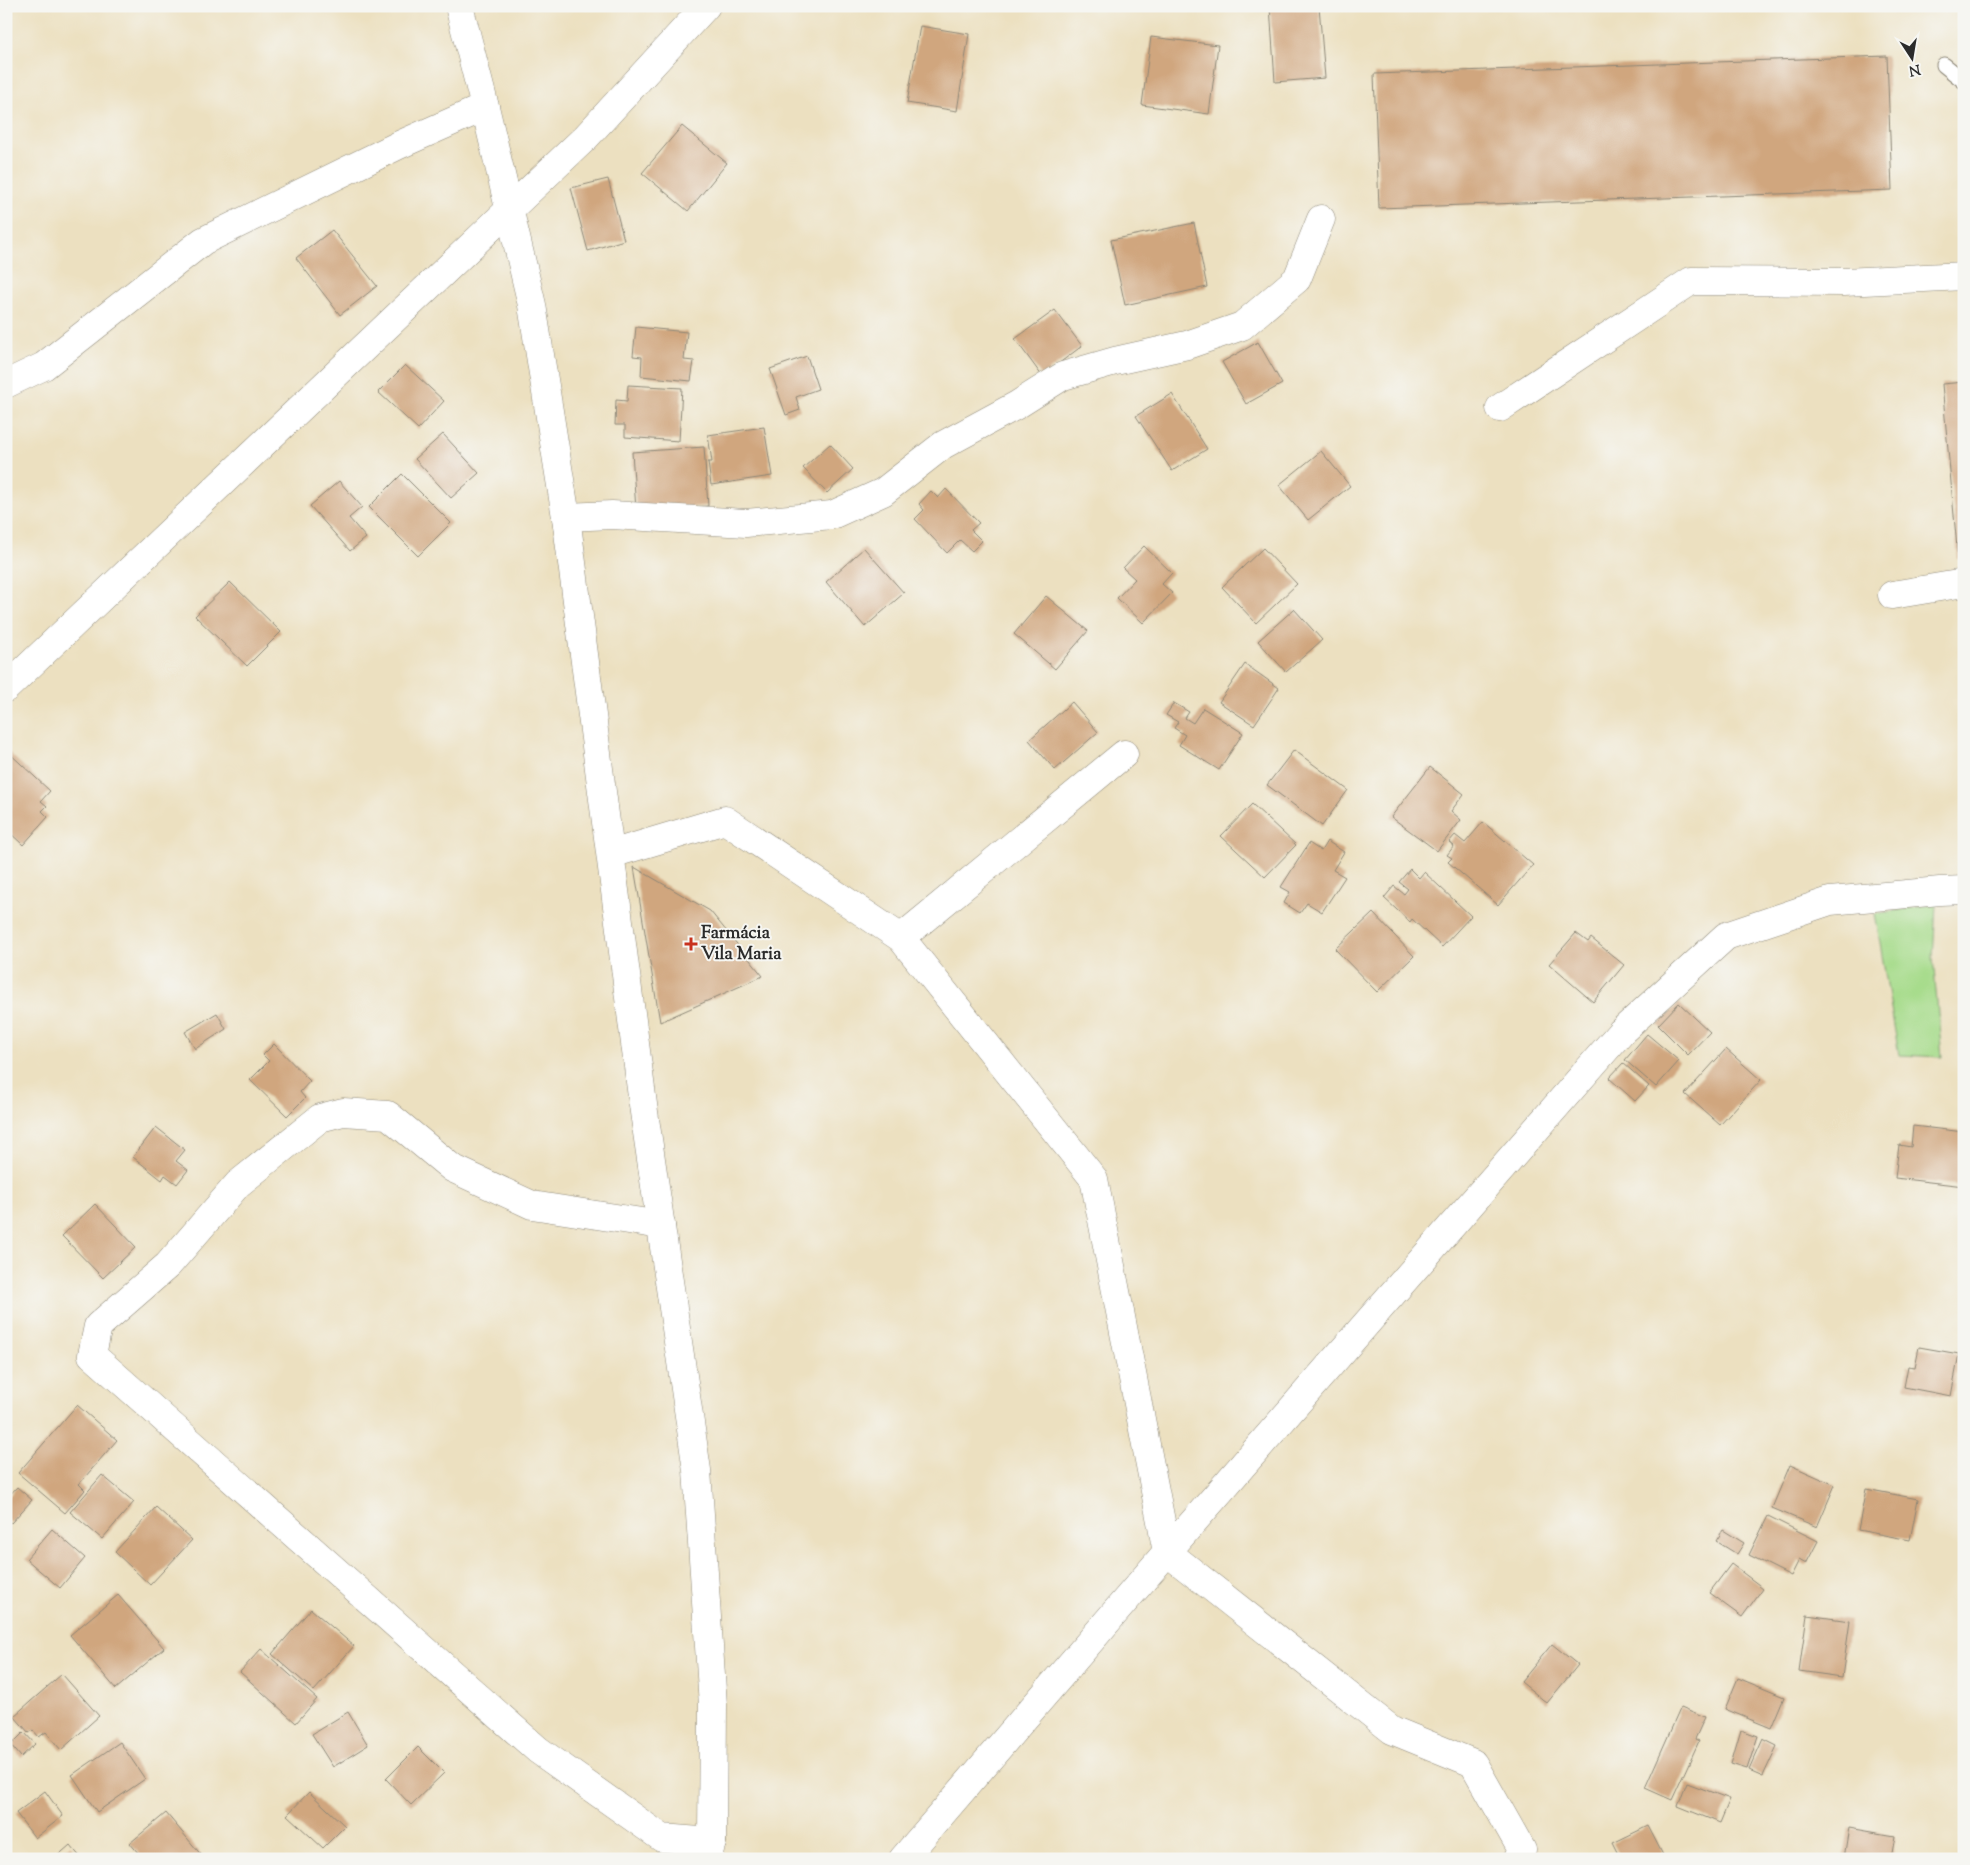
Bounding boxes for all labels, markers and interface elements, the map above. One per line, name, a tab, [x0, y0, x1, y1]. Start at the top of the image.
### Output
north arrow	[1888, 32, 1938, 82]
text: N	[1907, 58, 1922, 80]
place label: Farmácia Vila Maria	[701, 921, 782, 968]
marker: Farmácia Vila Maria	[685, 938, 697, 950]

